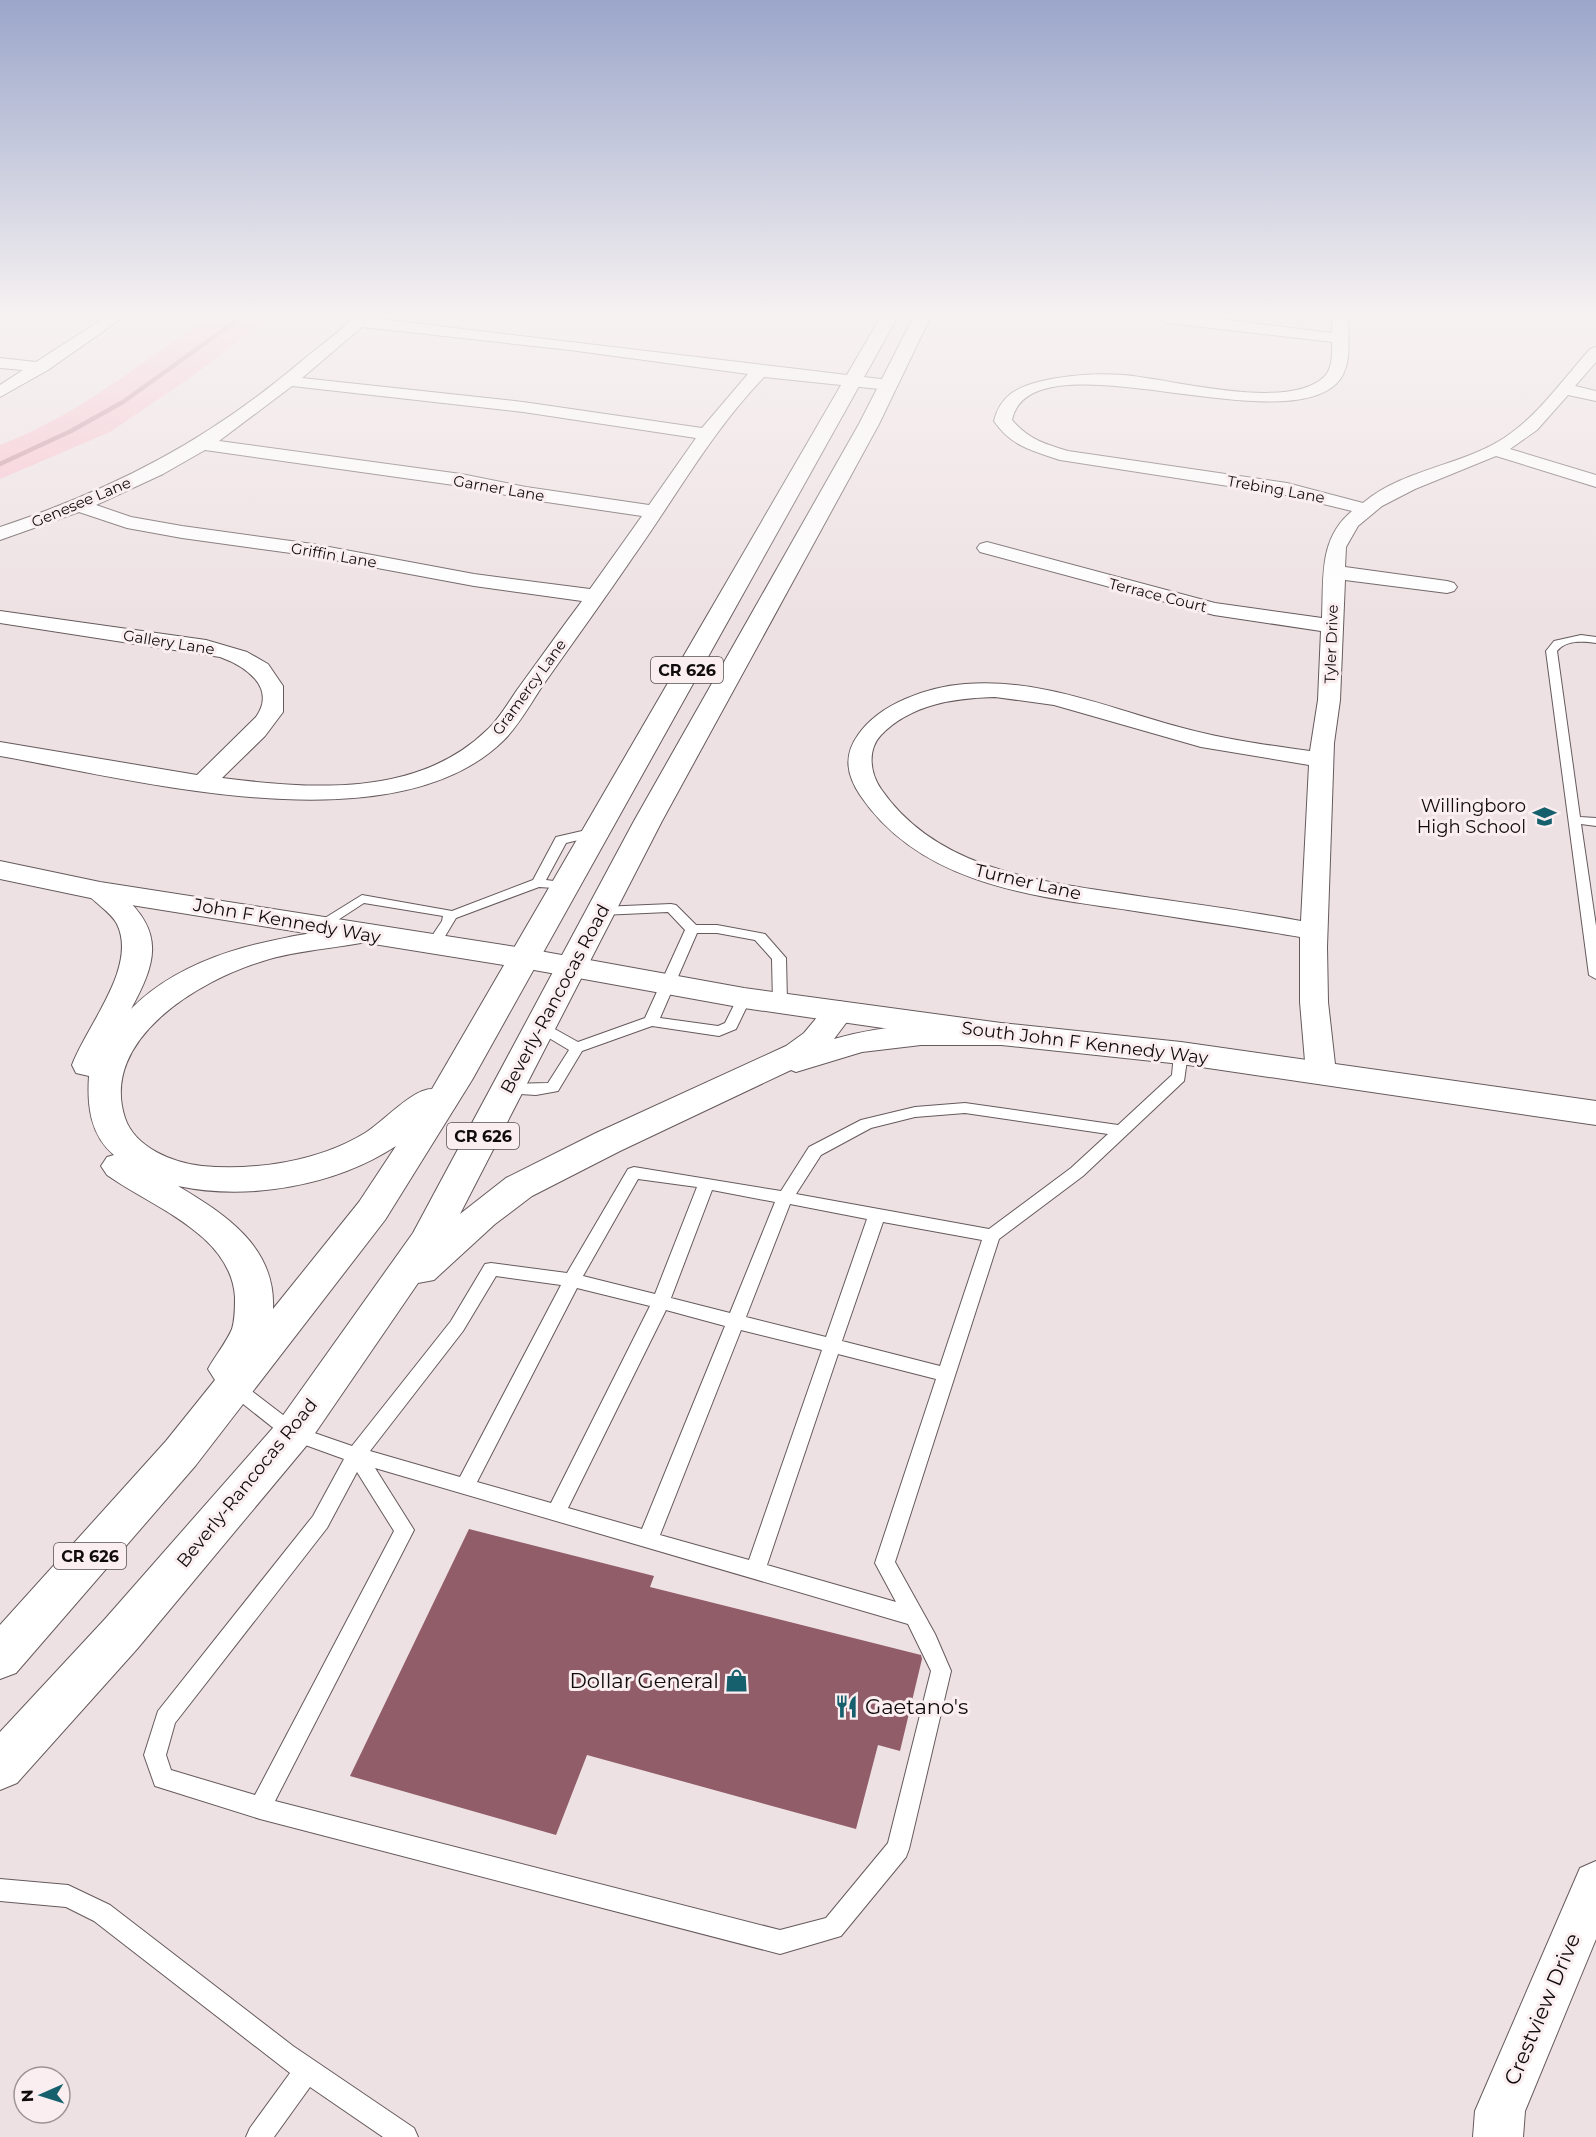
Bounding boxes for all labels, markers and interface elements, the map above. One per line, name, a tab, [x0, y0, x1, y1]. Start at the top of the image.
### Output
street label: Garner Lane	[452, 471, 546, 505]
street label: Trebing Lane	[1226, 471, 1326, 507]
street label: Genesee Lane	[28, 473, 134, 531]
street label: Griffin Lane	[290, 538, 378, 572]
street label: Terrace Court	[1107, 574, 1209, 616]
street label: Tyler Drive	[1320, 604, 1342, 684]
street label: Gallery Lane	[122, 625, 216, 659]
street label: Gramercy Lane	[488, 635, 570, 739]
road number: CR 626	[651, 657, 723, 683]
place label: Willingboro High School	[1417, 795, 1526, 838]
school or university icon: Willingboro High School	[1531, 803, 1557, 829]
street label: Turner Lane	[973, 859, 1083, 905]
street label: John F Kennedy Way	[191, 894, 382, 948]
street label: Beverly-Rancocas Road	[496, 901, 614, 1097]
street label: South John F Kennedy Way	[960, 1017, 1210, 1069]
road number: CR 626	[447, 1123, 519, 1149]
street label: Beverly-Rancocas Road	[172, 1394, 322, 1572]
road number: CR 626	[54, 1543, 126, 1569]
shop icon: Dollar General	[724, 1667, 750, 1693]
place label: Dollar General	[569, 1668, 719, 1693]
restaurant icon: Gaetano's	[834, 1693, 860, 1719]
place label: Gaetano's	[865, 1694, 968, 1719]
street label: Crestview Drive	[1499, 1929, 1585, 2089]
north arrow	[12, 2065, 72, 2125]
text: N	[18, 2089, 37, 2103]

